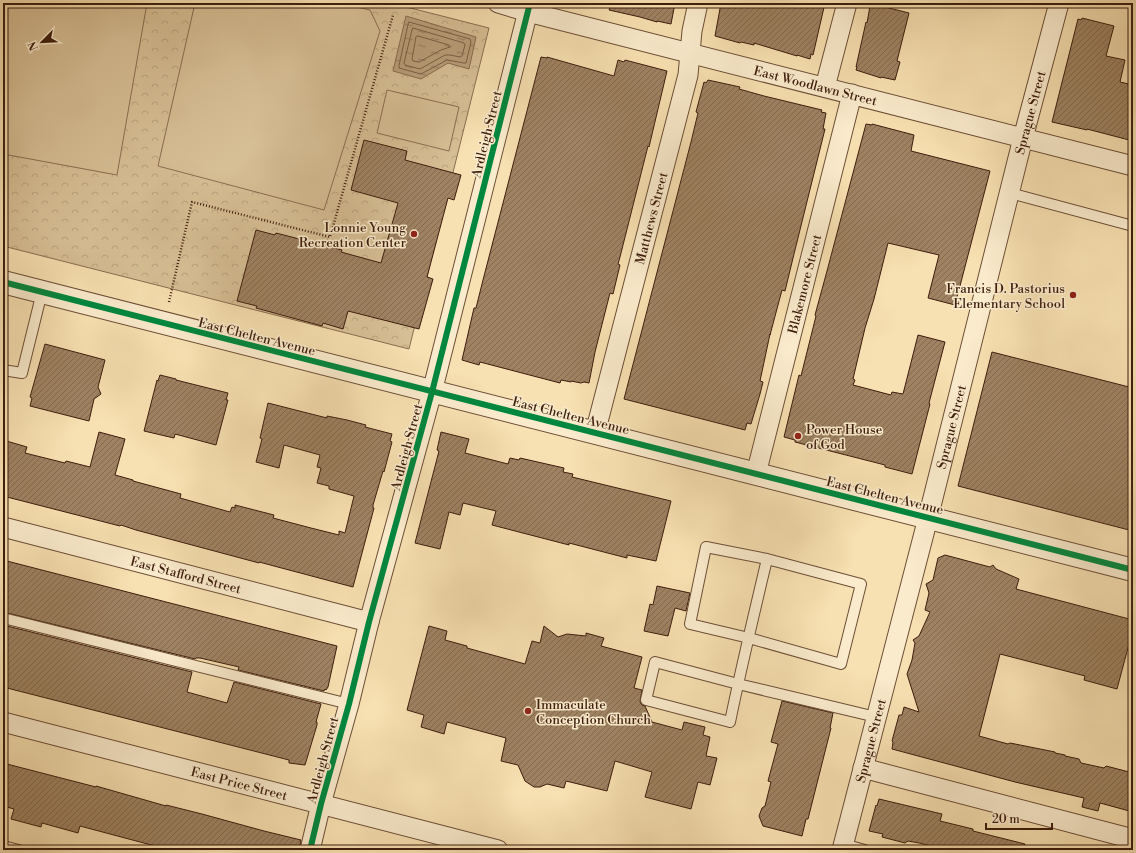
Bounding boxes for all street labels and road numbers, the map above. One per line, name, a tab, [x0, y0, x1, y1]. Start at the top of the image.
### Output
street label: East Woodlawn Street	[752, 63, 879, 110]
street label: Sprague Street	[1012, 69, 1050, 156]
street label: Ardleigh Street	[468, 89, 506, 180]
street label: Matthews Street	[632, 170, 672, 266]
street label: Blakemore Street	[785, 233, 825, 336]
street label: East Chelten Avenue	[197, 315, 317, 359]
street label: Sprague Street	[934, 383, 970, 471]
street label: East Chelten Avenue	[511, 394, 631, 438]
street label: Ardleigh Street	[387, 402, 426, 493]
street label: East Chelten Avenue	[825, 474, 945, 518]
street label: East Stafford Street	[129, 553, 243, 598]
street label: Sprague Street	[853, 697, 890, 784]
street label: Ardleigh Street	[303, 715, 342, 806]
street label: East Price Street	[189, 764, 289, 804]

